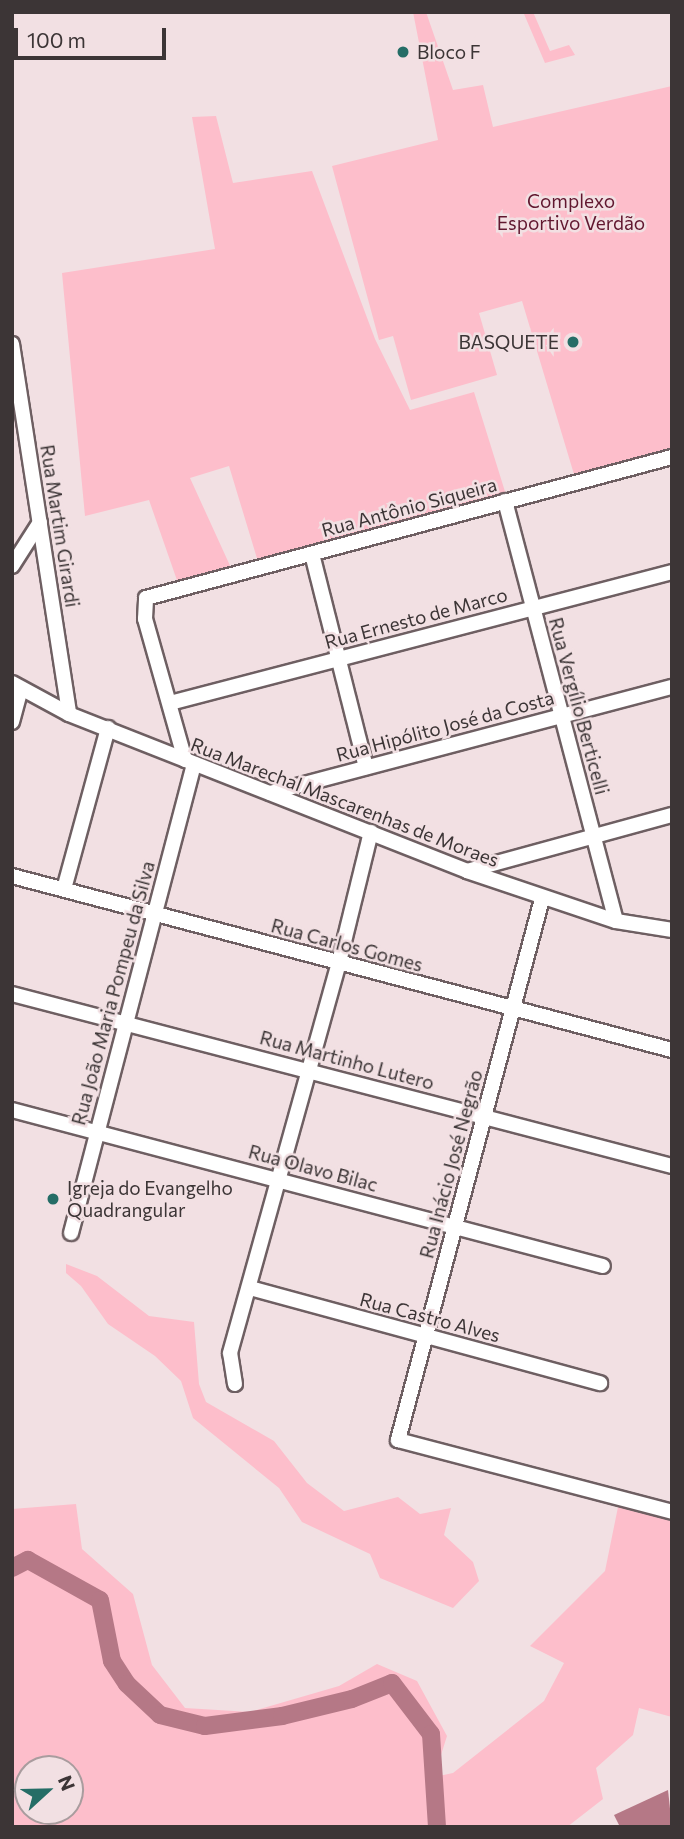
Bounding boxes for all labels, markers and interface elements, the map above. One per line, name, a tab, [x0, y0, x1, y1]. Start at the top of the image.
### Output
scale bar	[18, 14, 170, 58]
text: 100 m	[27, 27, 86, 52]
place label: Bloco F	[417, 41, 481, 63]
marker: Bloco F	[395, 44, 411, 60]
park label: Complexo Esportivo Verdão	[497, 190, 645, 234]
place label: BASQUETE	[458, 331, 559, 353]
marker: BASQUETE	[565, 334, 581, 350]
street label: Rua Martim Girardi	[36, 443, 84, 609]
street label: Rua Antônio Siqueira	[319, 473, 499, 541]
street label: Rua Ernesto de Marco	[322, 583, 510, 653]
street label: Rua Vergílio Berticelli	[544, 615, 614, 797]
street label: Rua Hipólito José da Costa	[333, 686, 557, 766]
street label: Rua Marechal Mascarenhas de Moraes	[188, 733, 502, 871]
street label: Rua João Maria Pompeu da Silva	[67, 858, 159, 1128]
street label: Rua Carlos Gomes	[269, 914, 425, 976]
street label: Rua Martinho Lutero	[257, 1026, 437, 1094]
street label: Rua Inácio José Negrão	[415, 1067, 487, 1261]
street label: Rua Olavo Bilac	[246, 1140, 380, 1196]
place label: Igreja do Evangelho Quadrangular	[67, 1177, 233, 1221]
marker: Igreja do Evangelho Quadrangular	[45, 1191, 61, 1207]
street label: Rua Castro Alves	[357, 1287, 503, 1347]
north arrow	[14, 1755, 84, 1825]
text: N	[54, 1772, 80, 1794]

